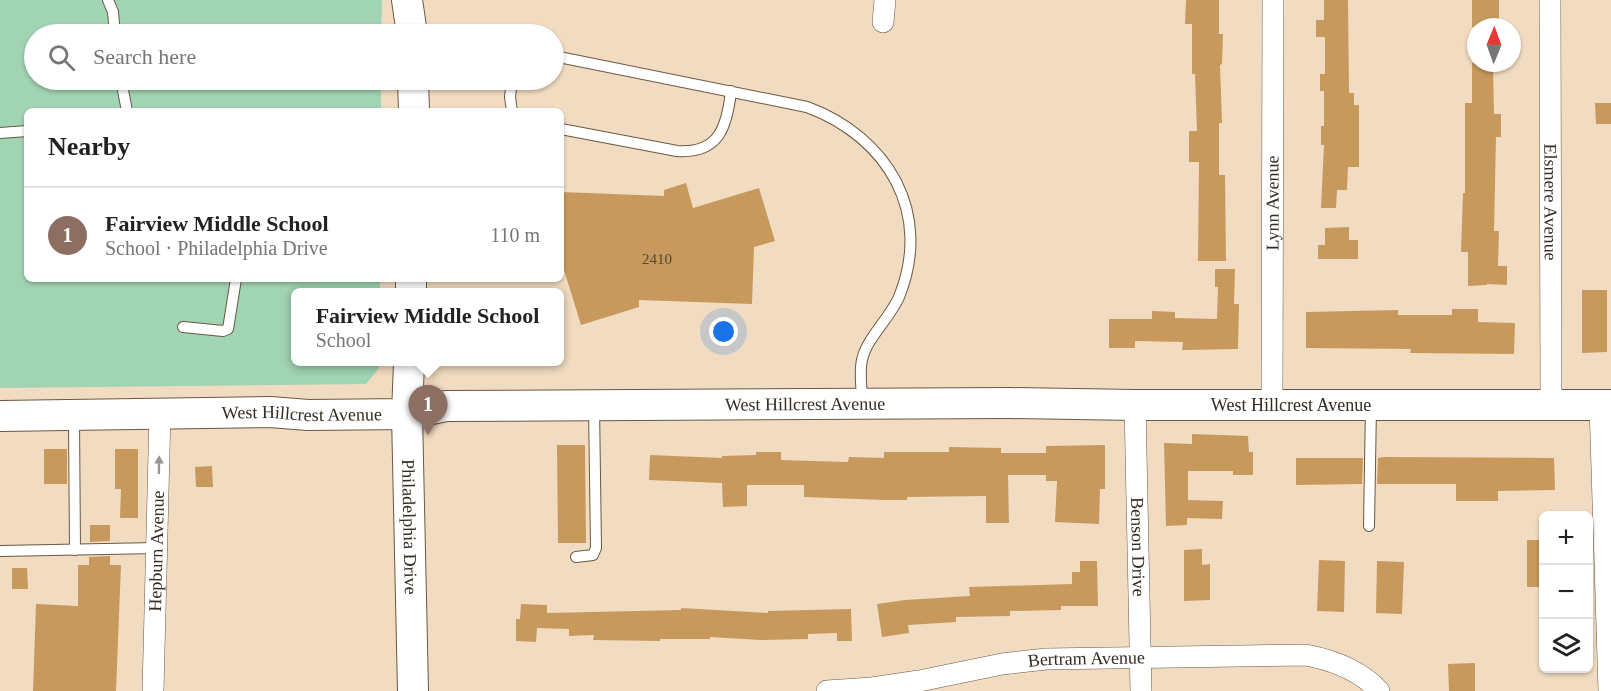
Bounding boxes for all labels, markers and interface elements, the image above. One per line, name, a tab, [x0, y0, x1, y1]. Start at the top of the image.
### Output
north arrow	[1467, 18, 1521, 72]
search box	[24, 24, 564, 90]
icon: search	[45, 41, 78, 74]
text: Search here	[93, 44, 196, 69]
text: Nearby	[48, 132, 130, 161]
street label: Elsmere Avenue	[1540, 143, 1561, 261]
street label: Lynn Avenue	[1262, 155, 1283, 251]
text: Fairview Middle School	[105, 211, 329, 236]
text: 1	[63, 224, 73, 246]
text: 110 m	[490, 224, 540, 246]
text: School · Philadelphia Drive	[105, 237, 328, 259]
house number: 2410	[642, 251, 672, 267]
popup	[291, 288, 564, 366]
text: Fairview Middle School	[316, 303, 539, 328]
your location	[709, 317, 738, 346]
text: School	[316, 329, 371, 351]
pin: 1	[408, 386, 448, 435]
street label: West Hillcrest Avenue	[725, 394, 885, 415]
street label: West Hillcrest Avenue	[1211, 395, 1371, 415]
street label: West Hillcrest Avenue	[222, 402, 382, 425]
one-way arrow	[154, 455, 164, 474]
street label: Philadelphia Drive	[398, 459, 421, 595]
street label: Hepburn Avenue	[145, 490, 168, 612]
street label: Benson Drive	[1127, 497, 1149, 597]
map controls	[1539, 511, 1593, 673]
button: +	[1539, 511, 1593, 565]
button: −	[1539, 565, 1593, 619]
button: layers	[1539, 619, 1593, 673]
street label: Bertram Avenue	[1027, 647, 1145, 671]

